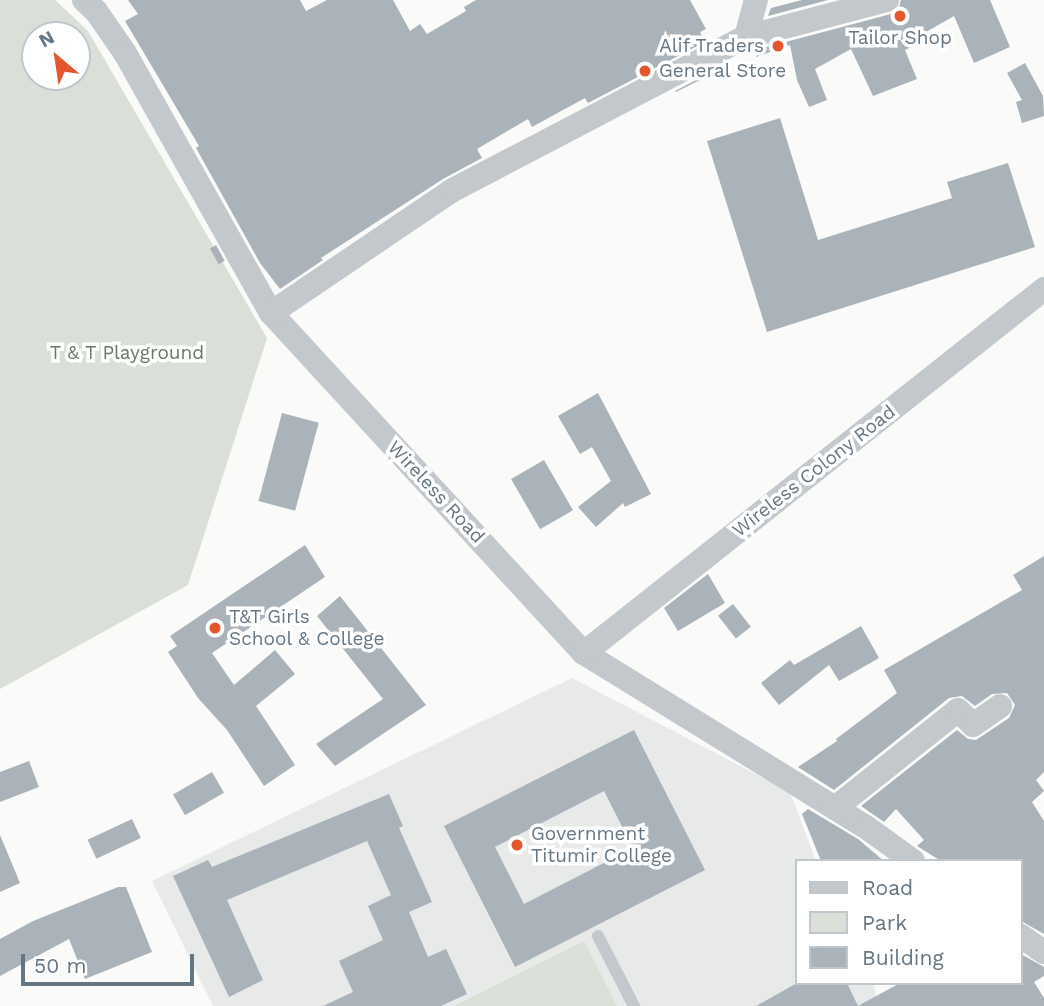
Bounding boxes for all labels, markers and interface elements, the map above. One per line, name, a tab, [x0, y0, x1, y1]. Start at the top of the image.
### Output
marker: Tailor Shop	[892, 8, 908, 24]
north arrow	[21, 21, 91, 91]
text: N	[35, 25, 58, 52]
place label: Tailor Shop	[848, 27, 952, 49]
place label: Alif Traders	[658, 35, 764, 57]
marker: Alif Traders	[770, 38, 786, 54]
place label: General Store	[659, 60, 787, 82]
marker: General Store	[637, 63, 653, 79]
park label: T & T Playground	[49, 342, 205, 364]
street label: Wireless Colony Road	[728, 400, 900, 542]
street label: Wireless Road	[383, 436, 489, 548]
place label: T&T Girls School & College	[229, 606, 385, 650]
marker: T&T Girls School & College	[207, 620, 223, 636]
place label: Government Titumir College	[531, 823, 672, 867]
marker: Government Titumir College	[509, 837, 525, 853]
legend	[796, 859, 1023, 985]
text: Road	[862, 875, 913, 900]
text: Park	[862, 910, 907, 935]
scale bar	[24, 940, 198, 984]
text: Building	[862, 945, 944, 970]
text: 50 m	[34, 953, 86, 978]

